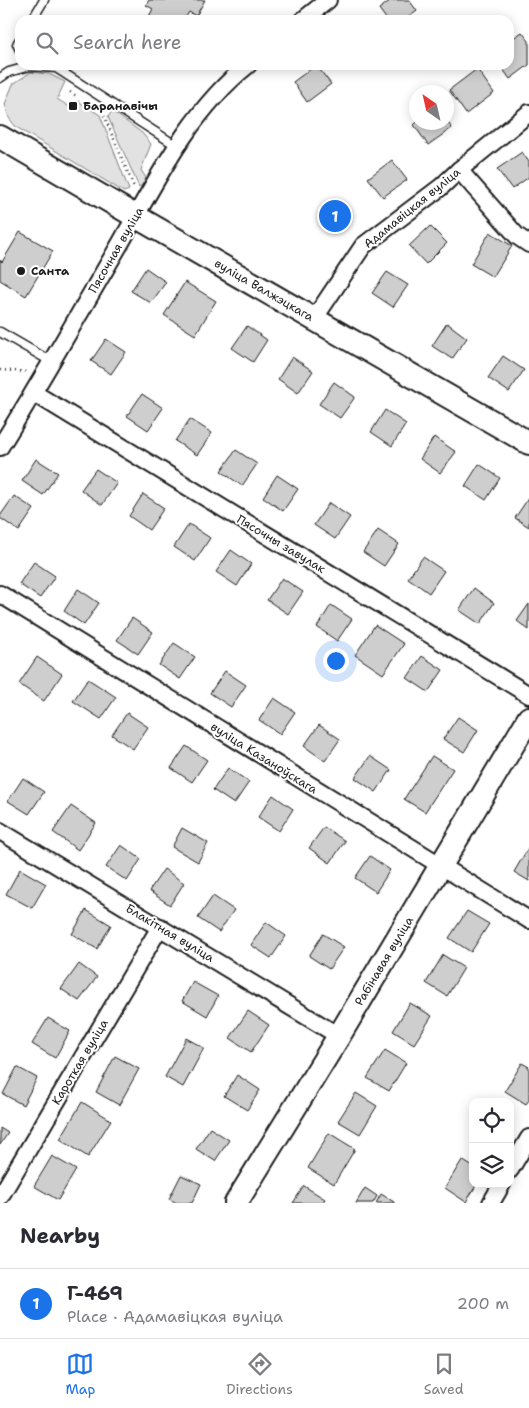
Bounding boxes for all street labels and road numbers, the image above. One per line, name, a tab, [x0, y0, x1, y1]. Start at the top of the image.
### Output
street label: Адамавіцкая вуліца	[360, 164, 464, 252]
street label: Пясочная вуліца	[85, 204, 147, 296]
street label: вуліца Валжэцкага	[212, 255, 317, 325]
street label: Пясочны завулак	[234, 511, 329, 577]
street label: вуліца Казаноўскага	[208, 719, 321, 798]
street label: Блакітная вуліца	[123, 900, 218, 966]
street label: Рабінавая вуліца	[351, 913, 417, 1009]
street label: Кароткая вуліца	[48, 1016, 112, 1108]

